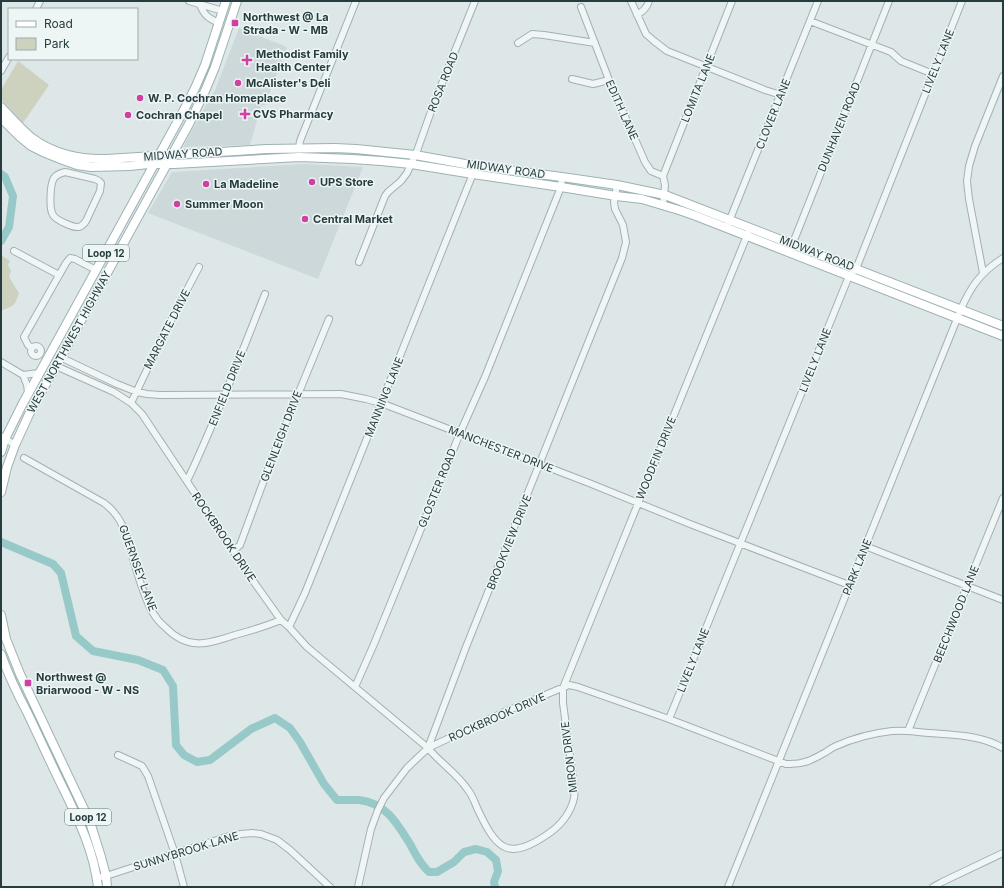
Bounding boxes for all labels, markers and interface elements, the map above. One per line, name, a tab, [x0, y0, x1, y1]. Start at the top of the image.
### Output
legend	[8, 8, 138, 60]
place label: Northwest @ La Strada - W - MB	[243, 10, 329, 37]
text: Road	[44, 16, 73, 31]
marker: Northwest @ La Strada - W - MB	[230, 18, 240, 28]
street label: LIVELY LANE	[919, 27, 957, 95]
text: Park	[44, 36, 70, 51]
place label: Methodist Family Health Center	[256, 47, 349, 74]
street label: ROSA ROAD	[425, 50, 461, 114]
street label: LOMITA LANE	[678, 52, 718, 124]
marker: Methodist Family Health Center	[241, 54, 253, 66]
place label: McAlister's Deli	[246, 76, 331, 90]
street label: CLOVER LANE	[752, 77, 794, 151]
marker: McAlister's Deli	[233, 78, 243, 88]
street label: EDITH LANE	[602, 78, 642, 142]
street label: DUNHAVEN ROAD	[815, 80, 863, 174]
place label: W. P. Cochran Homeplace	[148, 91, 287, 105]
marker: W. P. Cochran Homeplace	[135, 93, 145, 103]
place label: CVS Pharmacy	[253, 107, 334, 121]
place label: Cochran Chapel	[136, 108, 222, 122]
marker: CVS Pharmacy	[240, 109, 250, 119]
marker: Cochran Chapel	[123, 110, 133, 120]
street label: MIDWAY ROAD	[143, 144, 223, 164]
street label: MIDWAY ROAD	[466, 157, 546, 181]
place label: UPS Store	[320, 175, 374, 189]
place label: La Madeline	[214, 177, 279, 191]
marker: UPS Store	[307, 177, 317, 187]
marker: La Madeline	[201, 179, 211, 189]
place label: Summer Moon	[185, 197, 264, 211]
marker: Summer Moon	[172, 199, 182, 209]
place label: Central Market	[313, 212, 393, 226]
marker: Central Market	[300, 214, 310, 224]
street label: MIDWAY ROAD	[778, 232, 856, 274]
road number: Loop 12	[83, 245, 129, 261]
street label: WEST NORTHWEST HIGHWAY	[24, 268, 114, 416]
street label: MARGATE DRIVE	[141, 287, 193, 371]
street label: LIVELY LANE	[796, 326, 834, 394]
street label: ENFIELD DRIVE	[205, 348, 249, 428]
street label: MANNING LANE	[362, 355, 406, 439]
street label: GLENLEIGH DRIVE	[257, 388, 305, 484]
street label: WOODFIN DRIVE	[633, 414, 679, 502]
street label: MANCHESTER DRIVE	[446, 422, 556, 476]
street label: GLOSTER ROAD	[415, 446, 459, 530]
street label: ROCKBROOK DRIVE	[189, 490, 259, 584]
street label: BROOKVIEW DRIVE	[483, 492, 535, 592]
street label: GUERNSEY LANE	[116, 523, 160, 613]
street label: PARK LANE	[839, 537, 875, 597]
street label: BEECHWOOD LANE	[930, 563, 982, 665]
street label: LIVELY LANE	[674, 626, 712, 694]
place label: Northwest @ Briarwood - W - NS	[36, 670, 139, 697]
marker: Northwest @ Briarwood - W - NS	[23, 678, 33, 688]
street label: ROCKBROOK DRIVE	[446, 689, 548, 745]
street label: MIRON DRIVE	[558, 720, 580, 794]
road number: Loop 12	[65, 809, 111, 825]
street label: SUNNYBROOK LANE	[132, 828, 240, 874]

